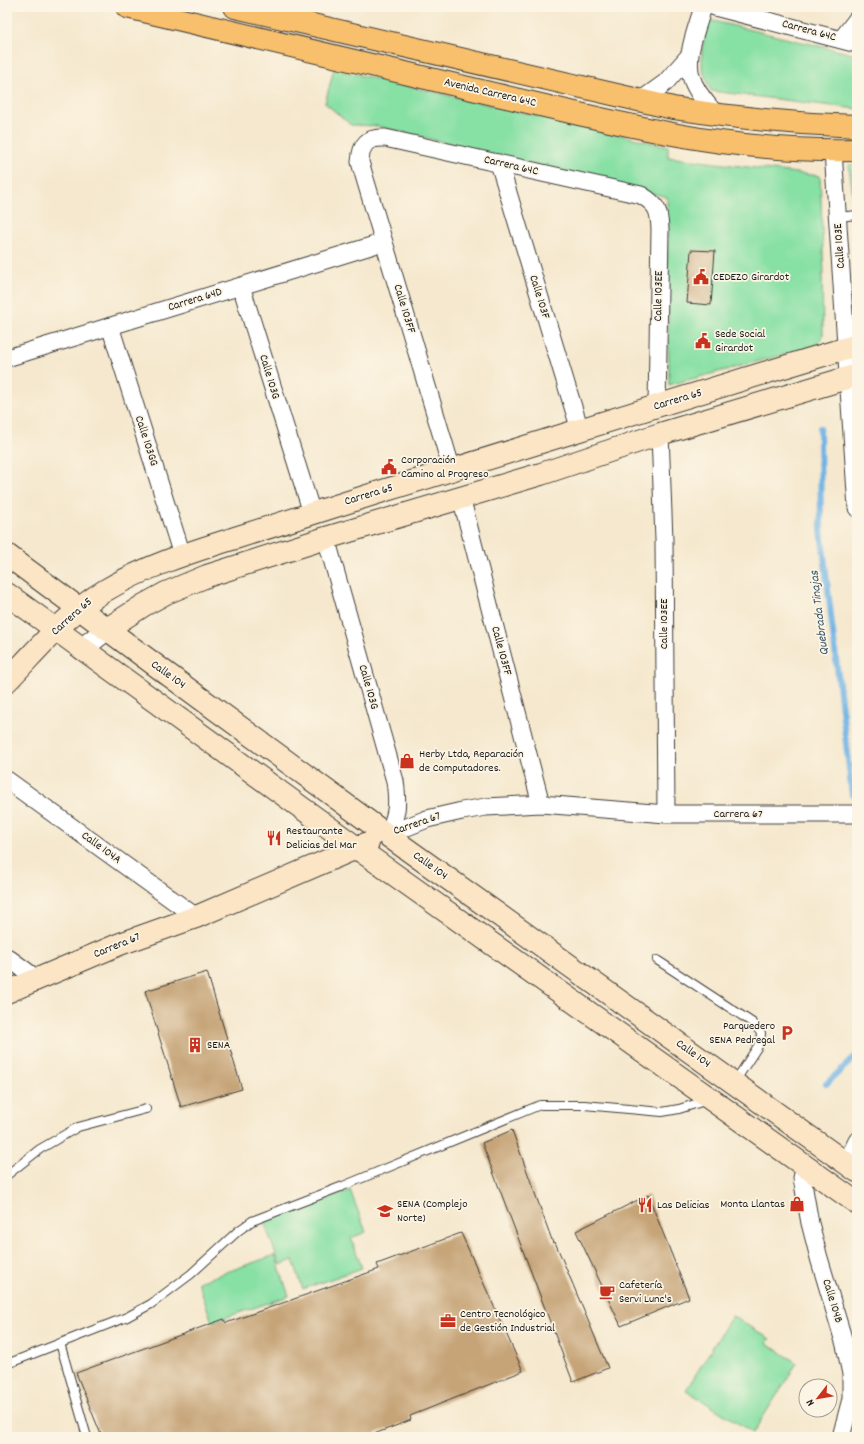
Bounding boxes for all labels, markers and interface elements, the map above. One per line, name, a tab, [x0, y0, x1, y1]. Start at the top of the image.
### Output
street label: Carrera 64C	[780, 16, 838, 46]
street label: Avenida Carrera 64C	[442, 74, 538, 112]
street label: Carrera 64C	[482, 151, 540, 181]
street label: Calle 103E	[830, 222, 850, 269]
public building icon: CEDEZO Girardot	[692, 268, 710, 286]
place label: CEDEZO Girardot	[713, 269, 790, 286]
street label: Calle 103EE	[650, 270, 668, 321]
street label: Calle 103F	[524, 273, 554, 322]
street label: Calle 103FF	[388, 282, 420, 336]
street label: Carrera 64D	[166, 284, 224, 316]
place label: Sede Social Girardot	[715, 326, 766, 357]
public building icon: Sede Social Girardot	[694, 332, 712, 350]
street label: Calle 103G	[254, 353, 284, 401]
street label: Carrera 65	[652, 385, 704, 415]
street label: Calle 103GG	[130, 414, 162, 468]
place label: Corporación Camino al Progreso	[401, 452, 488, 483]
public building icon: Corporación Camino al Progreso	[380, 458, 398, 476]
street label: Carrera 65	[343, 480, 395, 510]
water label: Quebrada Tinajas	[805, 569, 835, 656]
street label: Carrera 65	[48, 594, 96, 640]
street label: Calle 103EE	[656, 598, 673, 649]
street label: Calle 103FF	[486, 624, 516, 678]
street label: Calle 104	[147, 657, 189, 693]
street label: Calle 103G	[354, 663, 382, 711]
place label: Herby Ltda, Reparación de Computadores.	[419, 746, 524, 777]
shop icon: Herby Ltda, Reparación de Computadores.	[398, 752, 416, 770]
street label: Carrera 67	[713, 806, 763, 823]
street label: Carrera 67	[391, 808, 443, 840]
place label: Restaurante Delicias del Mar	[286, 823, 357, 854]
street label: Calle 104A	[77, 828, 125, 869]
restaurant icon: Restaurante Delicias del Mar	[265, 829, 283, 847]
street label: Calle 104	[409, 848, 451, 884]
street label: Carrera 67	[91, 929, 143, 963]
place label: Parquedero SENA Pedregal	[709, 1018, 775, 1049]
parking icon: Parquedero SENA Pedregal	[778, 1024, 796, 1042]
building icon: SENA	[186, 1036, 204, 1054]
street label: Calle 104	[672, 1036, 714, 1072]
place label: SENA	[207, 1037, 231, 1054]
shop icon: Monta Llantas	[788, 1195, 806, 1213]
place label: SENA (Complejo Norte)	[397, 1196, 468, 1227]
restaurant icon: Las Delicias	[636, 1196, 654, 1214]
place label: Monta Llantas	[720, 1196, 785, 1213]
place label: Las Delicias	[657, 1197, 710, 1214]
school or university icon: SENA (Complejo Norte)	[376, 1202, 394, 1220]
place label: Cafetería Servi Lunc's	[619, 1277, 672, 1308]
street label: Calle 104B	[817, 1277, 847, 1325]
cafe icon: Cafetería Servi Lunc's	[598, 1283, 616, 1301]
place label: Centro Tecnológico de Gestión Industrial	[460, 1306, 555, 1337]
office icon: Centro Tecnológico de Gestión Industrial	[439, 1312, 457, 1330]
north arrow	[798, 1378, 838, 1418]
text: N	[803, 1395, 819, 1409]

